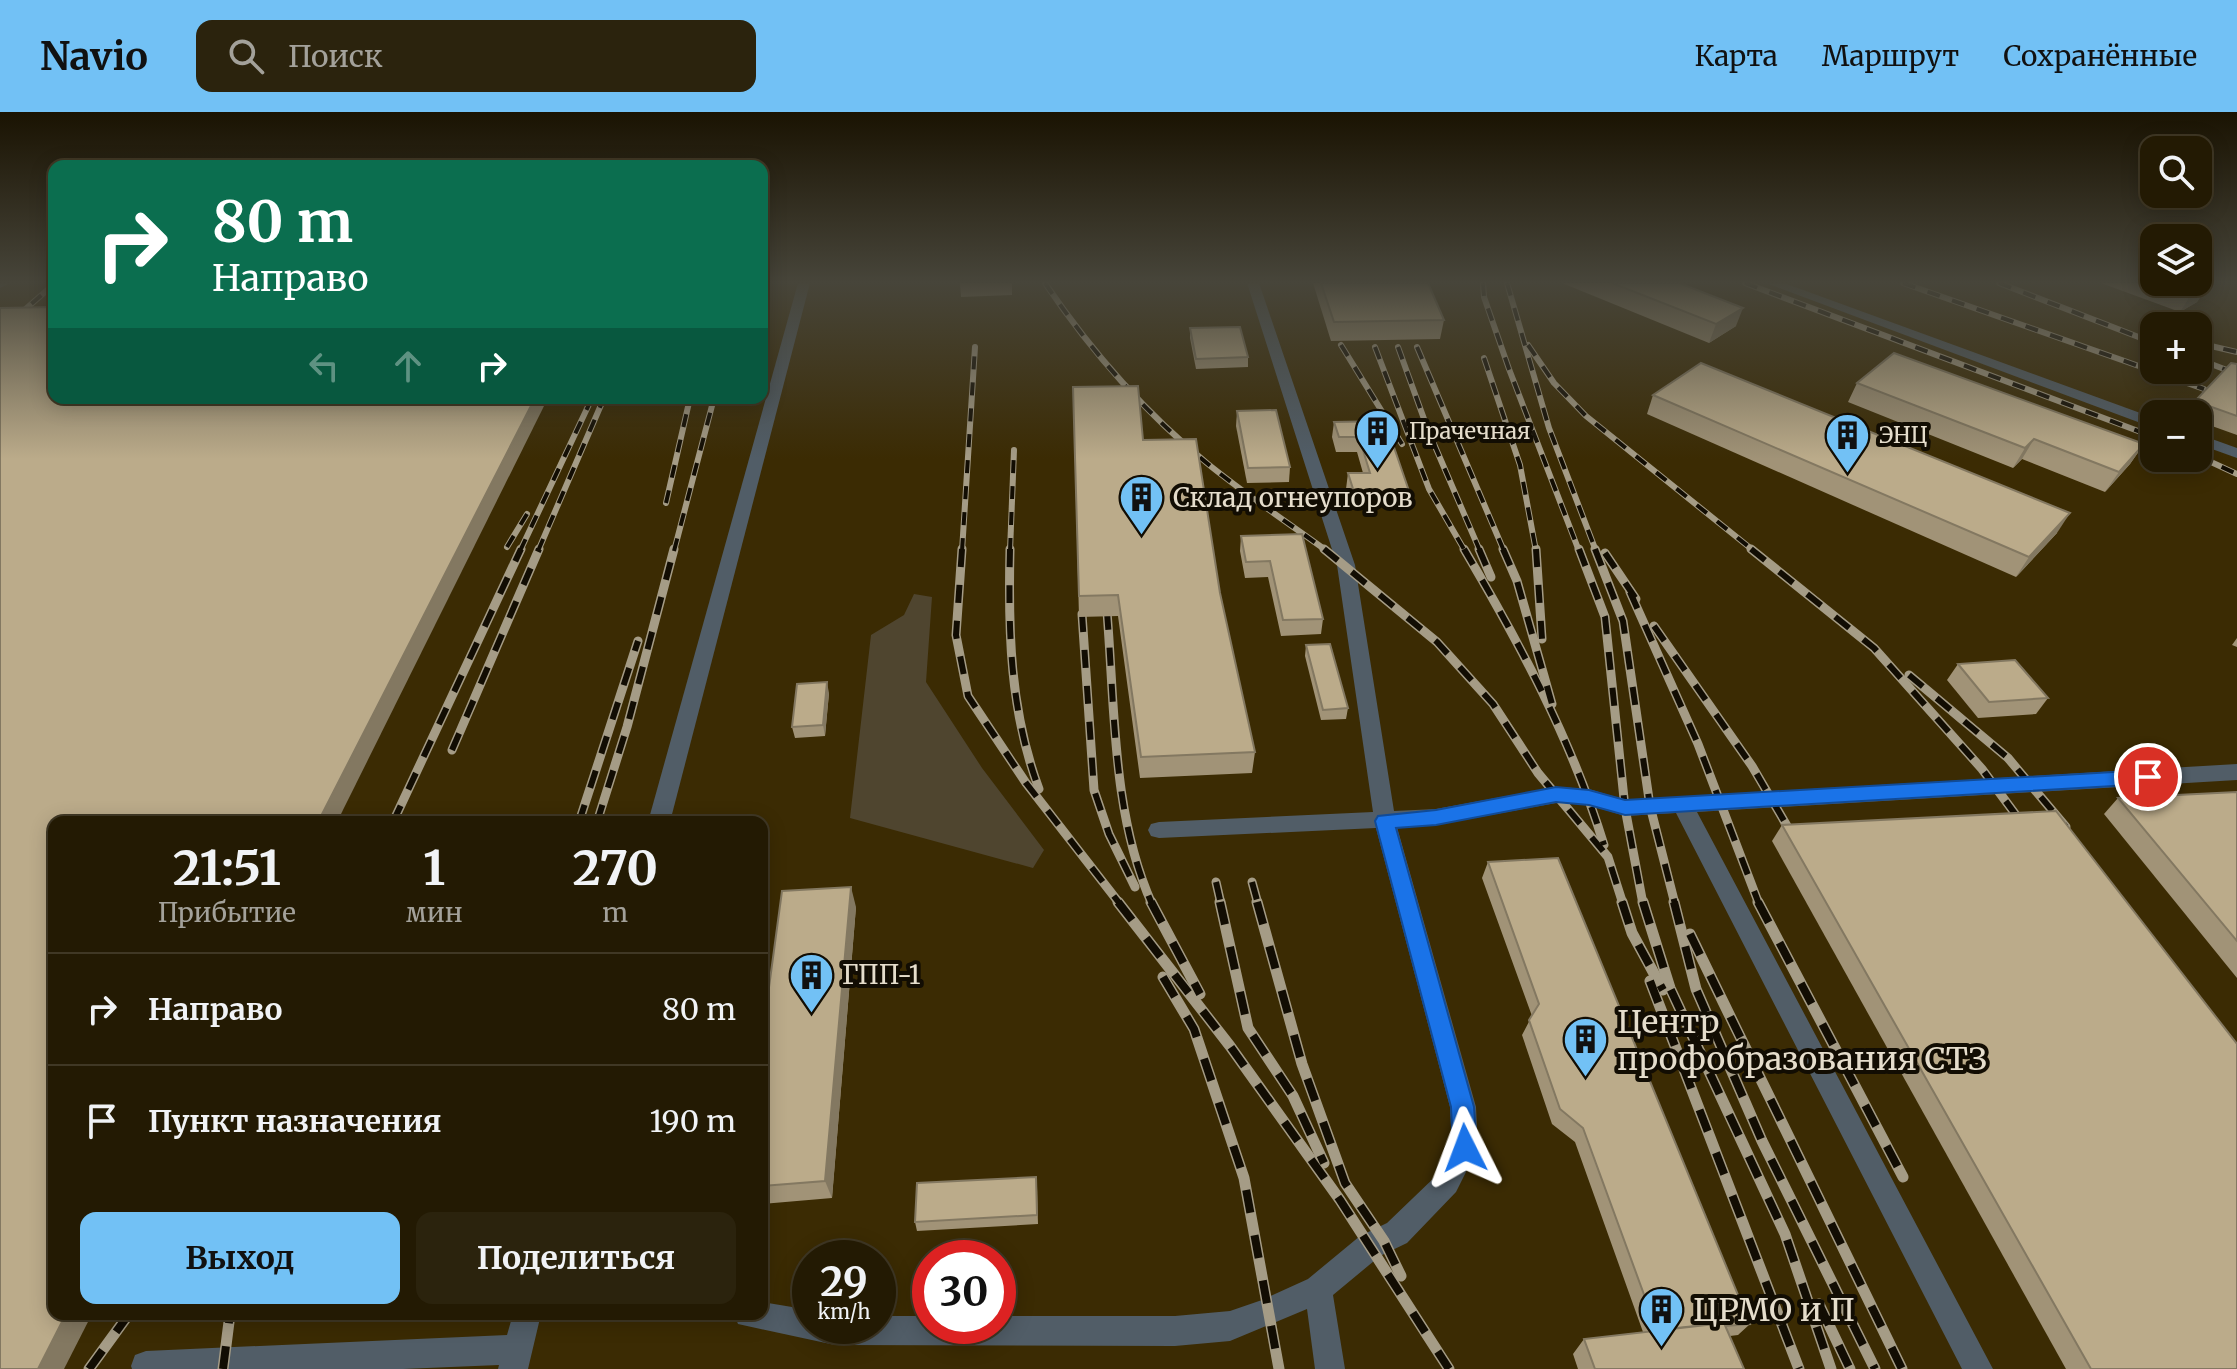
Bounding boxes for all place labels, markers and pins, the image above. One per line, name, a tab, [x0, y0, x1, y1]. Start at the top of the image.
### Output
building icon: Прачечная	[1354, 407, 1402, 470]
building icon: ЭНЦ	[1824, 411, 1872, 474]
place label: Прачечная	[1409, 417, 1530, 445]
place label: ЭНЦ	[1879, 421, 1928, 449]
building icon: Склад огнеупоров	[1118, 474, 1166, 537]
place label: Склад огнеупоров	[1173, 481, 1412, 514]
pin	[2114, 743, 2182, 811]
building icon: ГПП-1	[787, 951, 835, 1014]
place label: ГПП-1	[842, 958, 921, 991]
place label: Центр профобразования СТЗ	[1617, 1002, 1987, 1079]
building icon: Центр профобразования СТЗ	[1562, 1016, 1610, 1079]
building icon: ЦРМО и П	[1638, 1286, 1686, 1349]
place label: ЦРМО и П	[1693, 1290, 1855, 1330]

